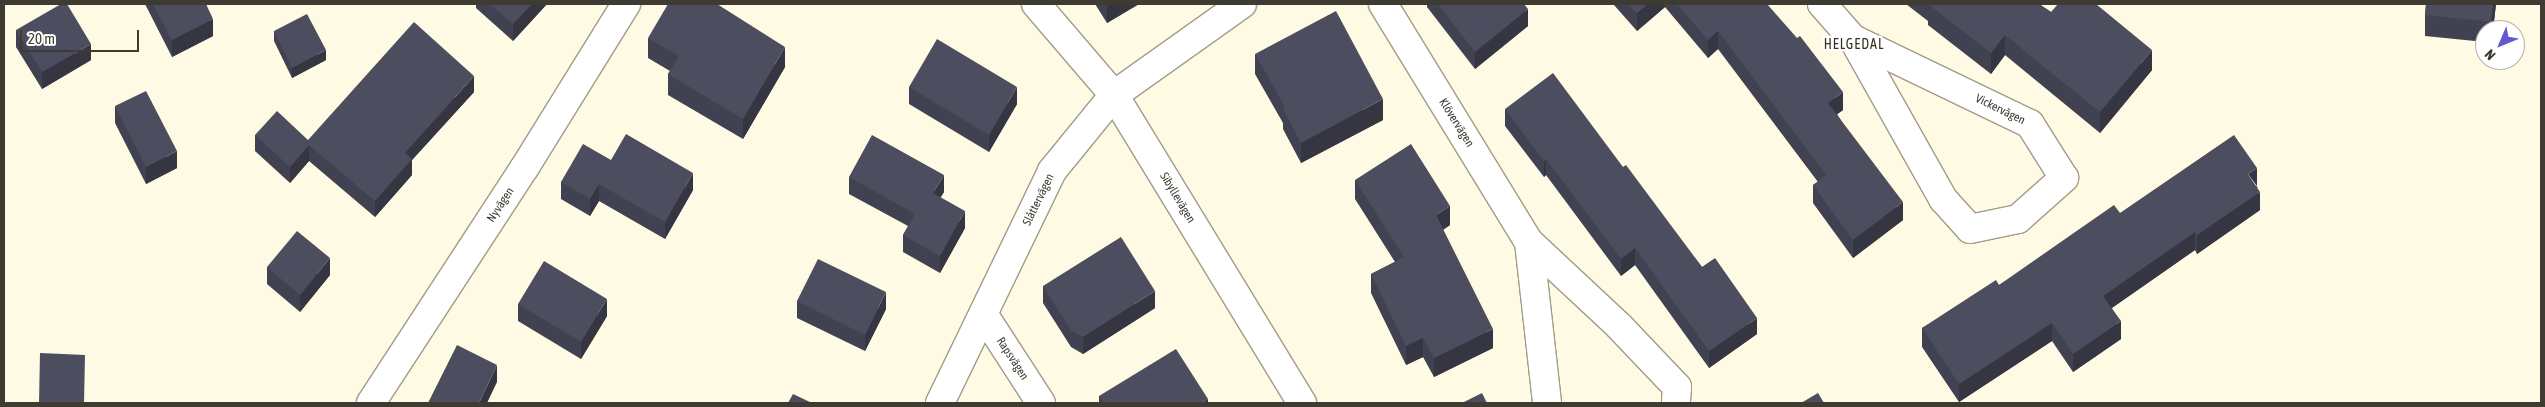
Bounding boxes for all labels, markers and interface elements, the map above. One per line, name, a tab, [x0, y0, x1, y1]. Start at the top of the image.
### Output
scale bar	[22, 20, 141, 52]
north arrow	[2475, 20, 2525, 70]
text: 20 m	[28, 30, 55, 47]
district label: HELGEDAL	[1823, 36, 1885, 52]
text: N	[2482, 46, 2499, 63]
street label: Vickervägen	[1973, 92, 2027, 128]
street label: Klövervägen	[1435, 96, 1477, 150]
street label: Sibyllevägen	[1156, 170, 1198, 226]
street label: Slåttervägen	[1020, 172, 1058, 228]
street label: Nyvägen	[484, 185, 518, 225]
street label: Rapsvägen	[993, 335, 1031, 383]

